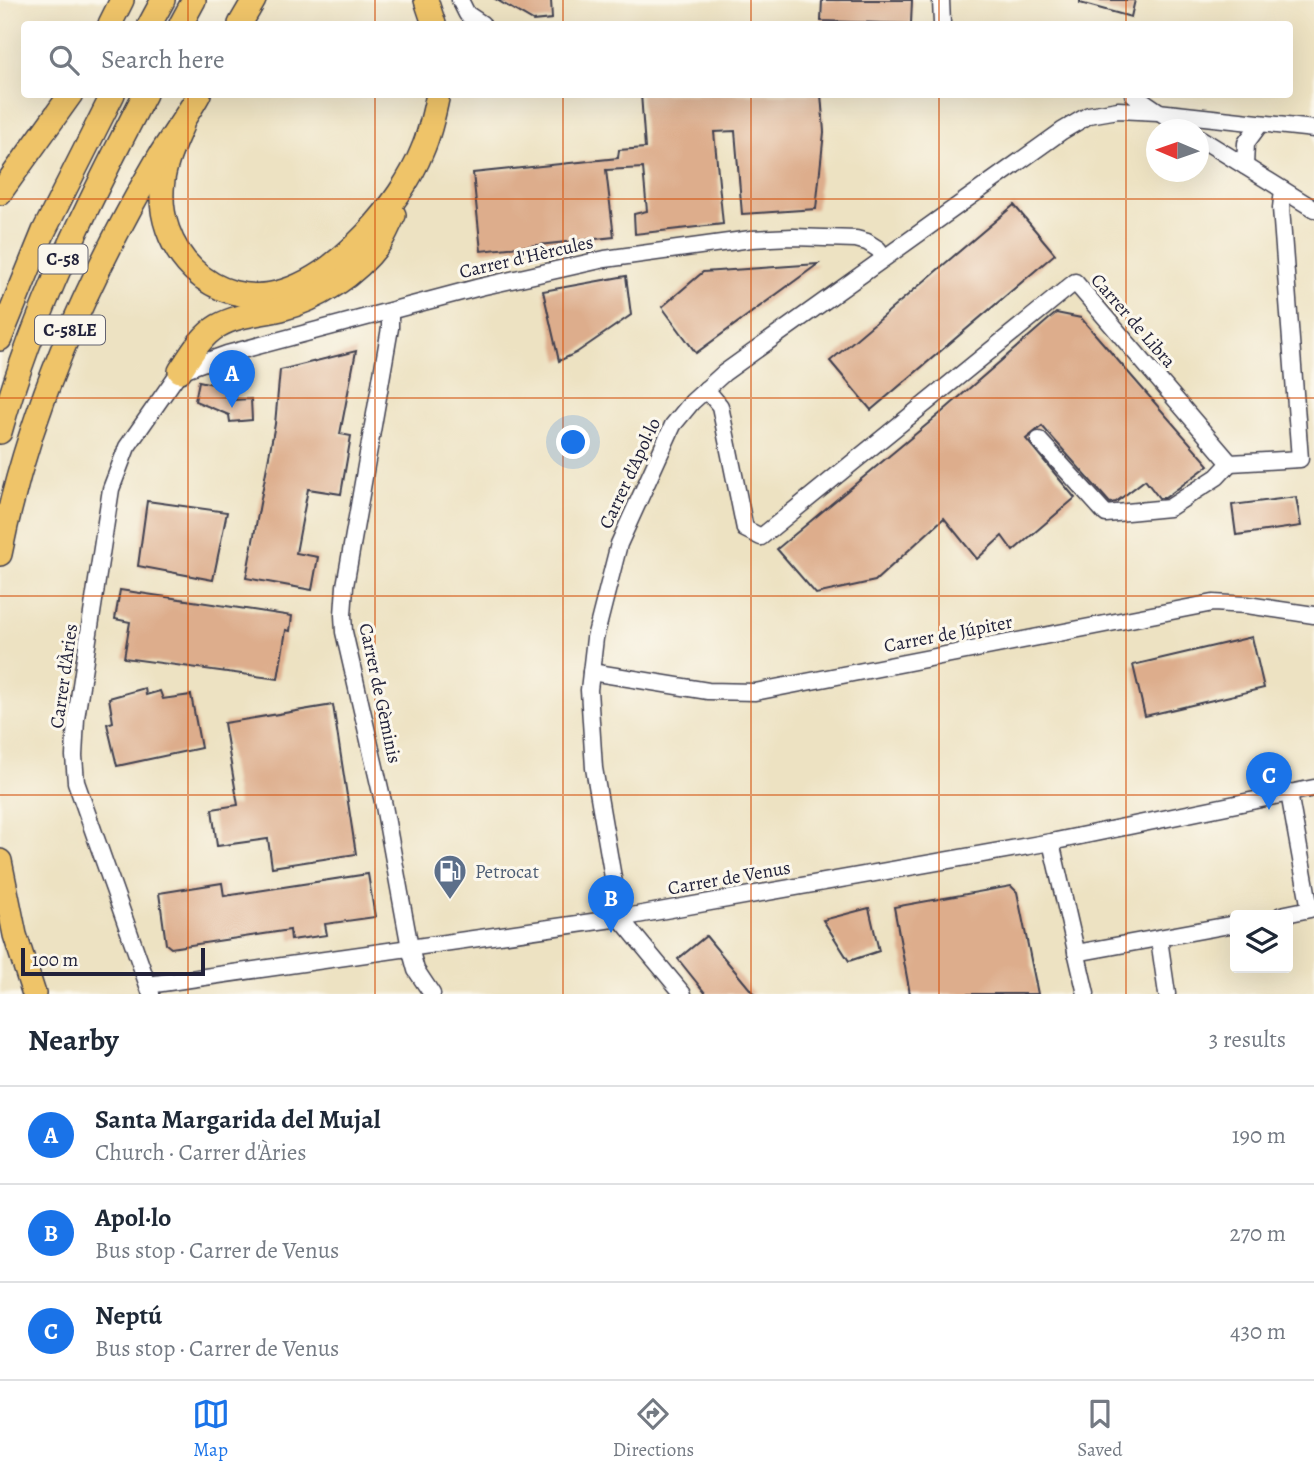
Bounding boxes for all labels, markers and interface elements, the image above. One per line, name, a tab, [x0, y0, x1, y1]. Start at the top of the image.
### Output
search box	[21, 21, 1293, 98]
icon: search	[45, 41, 83, 79]
text: Search here	[101, 42, 225, 77]
north arrow	[1146, 119, 1209, 182]
street label: Carrer d'Hèrcules	[457, 229, 596, 285]
road number: C-58	[38, 244, 88, 274]
street label: Carrer de Libra	[1085, 268, 1182, 374]
road number: C-58LE	[35, 316, 105, 344]
pin: A	[209, 350, 255, 408]
street label: Carrer d'Apol·lo	[593, 414, 667, 533]
your location	[556, 425, 590, 459]
street label: Carrer de Júpiter	[882, 609, 1015, 659]
street label: Carrer de Gèminis	[352, 621, 408, 766]
street label: Carrer d'Àries	[44, 622, 84, 730]
pin: C	[1246, 752, 1292, 810]
fuel station icon: Petrocat	[431, 852, 469, 901]
street label: Carrer de Venus	[666, 854, 793, 902]
place label: Petrocat	[475, 859, 539, 885]
pin: B	[588, 875, 634, 933]
map controls	[1230, 910, 1293, 973]
button: layers	[1230, 910, 1293, 973]
scale bar	[21, 945, 205, 977]
text: 100 m	[32, 947, 78, 973]
text: Nearby	[28, 1020, 119, 1060]
text: 3 results	[1209, 1024, 1286, 1055]
text: Santa Margarida del Mujal	[95, 1102, 381, 1137]
text: A	[44, 1120, 58, 1151]
text: 190 m	[1232, 1120, 1286, 1151]
text: Church · Carrer d'Àries	[95, 1137, 307, 1168]
text: Apol·lo	[95, 1200, 171, 1235]
text: B	[44, 1218, 58, 1249]
text: 270 m	[1229, 1218, 1286, 1249]
text: Bus stop · Carrer de Venus	[95, 1235, 339, 1266]
text: Neptú	[95, 1298, 162, 1333]
text: C	[44, 1316, 58, 1347]
text: 430 m	[1230, 1316, 1286, 1347]
text: Bus stop · Carrer de Venus	[95, 1333, 339, 1364]
tab: Map	[192, 1395, 230, 1463]
tab: Directions	[613, 1395, 694, 1463]
tab: Saved	[1077, 1395, 1122, 1463]

